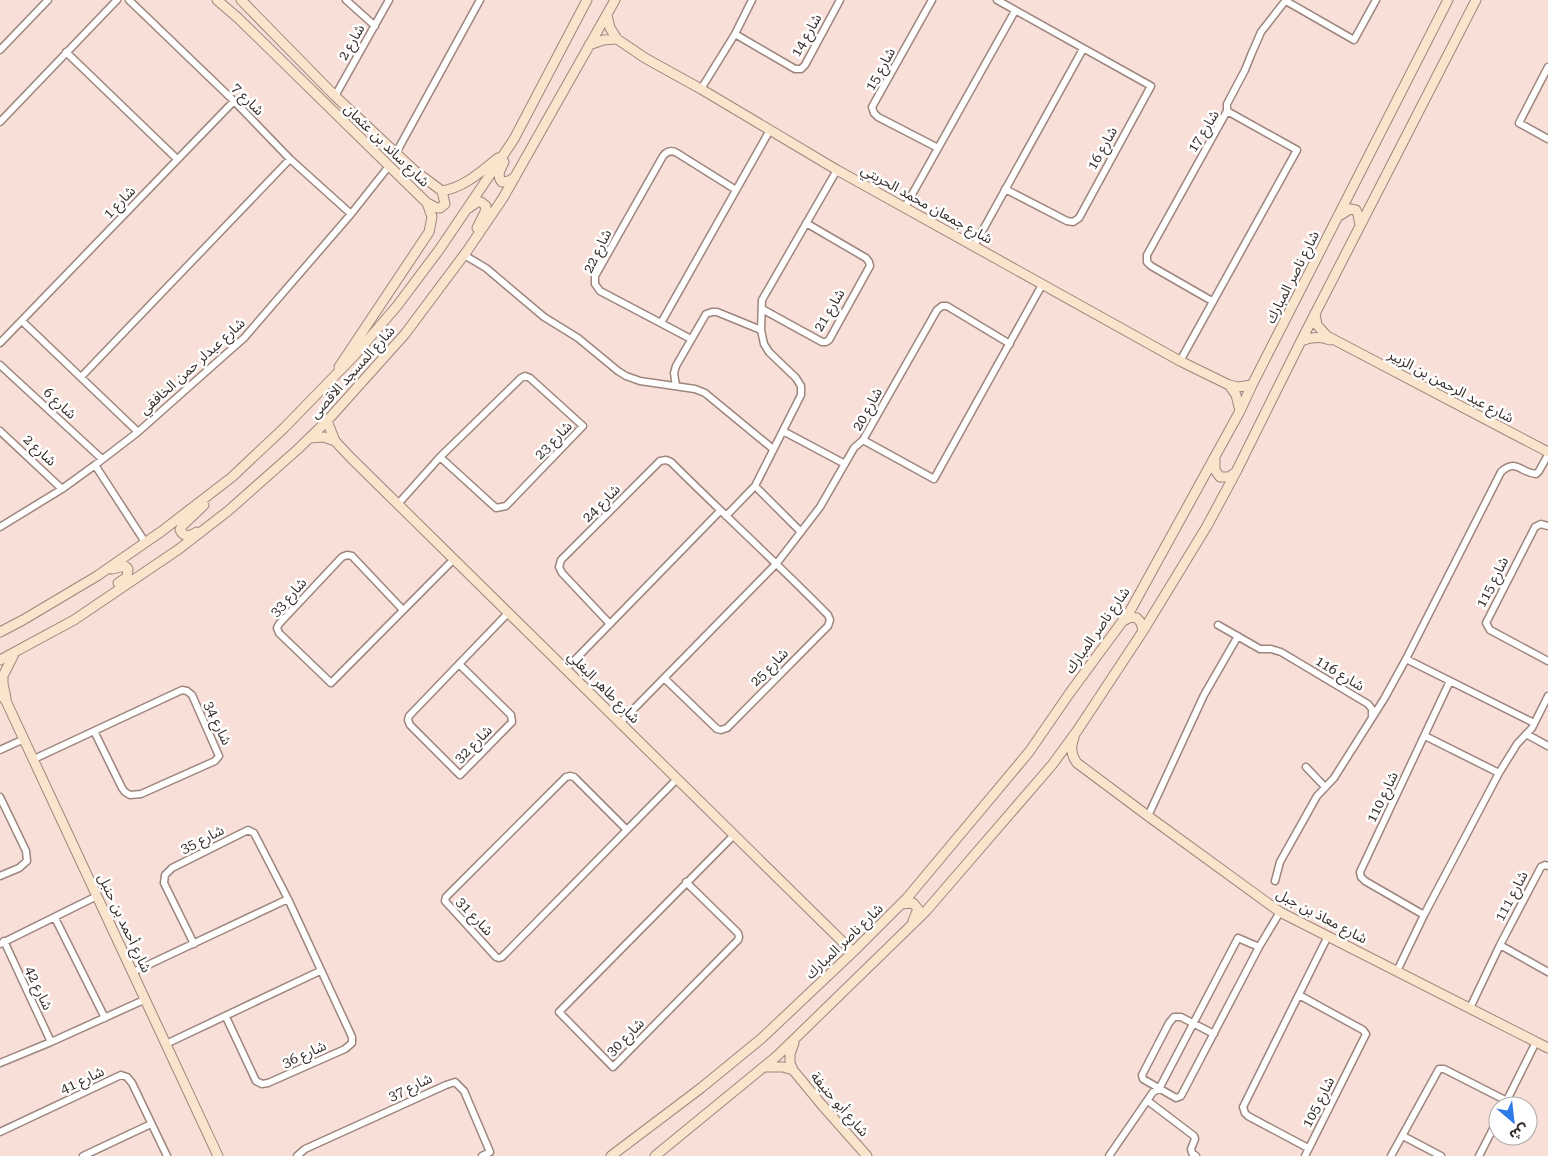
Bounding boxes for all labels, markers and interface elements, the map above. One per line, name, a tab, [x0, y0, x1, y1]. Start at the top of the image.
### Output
street label: شارع 14	[787, 11, 827, 61]
street label: شارع 2	[334, 21, 370, 64]
street label: شارع 15	[862, 45, 901, 95]
street label: شارع 7	[227, 80, 267, 120]
street label: شارع ساند بن عثمان	[339, 100, 433, 192]
street label: شارع 17	[1184, 107, 1225, 157]
street label: شارع 16	[1084, 124, 1123, 174]
street label: شارع جمعان محمد الحريتي	[857, 161, 996, 250]
street label: شارع 1	[100, 183, 140, 224]
street label: شارع 22	[580, 227, 617, 277]
street label: شارع ناصر المبارك	[1262, 228, 1325, 327]
street label: شارع 21	[810, 286, 850, 336]
street label: شارع عبدلر حمن الخافقي	[136, 314, 250, 420]
street label: شارع المسجد الاقصى	[306, 322, 400, 424]
street label: شارع عبد الرحمن بن الزبير	[1383, 346, 1517, 429]
street label: شارع 6	[38, 384, 80, 424]
street label: شارع 20	[849, 385, 888, 435]
street label: شارع 23	[531, 418, 577, 464]
street label: شارع 2	[18, 431, 60, 471]
street label: شارع 24	[579, 481, 625, 527]
street label: شارع 115	[1473, 554, 1514, 611]
street label: شارع 33	[266, 574, 312, 622]
street label: شارع ناصر المبارك	[1061, 584, 1135, 678]
street label: شارع 25	[747, 645, 793, 691]
street label: شارع طاهر البغلي	[562, 648, 643, 729]
street label: شارع 116	[1311, 652, 1367, 696]
street label: شارع 34	[198, 699, 235, 749]
street label: شارع 32	[451, 722, 497, 768]
street label: شارع 110	[1363, 769, 1404, 826]
street label: شارع 35	[178, 822, 228, 859]
street label: شارع 111	[1491, 868, 1533, 925]
street label: شارع أحمد بن حنبل	[92, 871, 156, 976]
street label: شارع معاذ بن جبل	[1272, 885, 1370, 949]
street label: شارع 31	[451, 894, 497, 941]
street label: شارع ناصر المبارك	[802, 900, 888, 984]
street label: شارع 42	[19, 964, 56, 1014]
street label: شارع 30	[603, 1015, 649, 1061]
street label: شارع 36	[279, 1037, 330, 1074]
street label: شارع 41	[58, 1063, 108, 1100]
street label: شارع أبو حنيفة	[805, 1068, 873, 1141]
street label: شارع 37	[386, 1070, 436, 1107]
street label: شارع 105	[1299, 1074, 1340, 1131]
north arrow	[1488, 1096, 1538, 1146]
text: ش	[1507, 1121, 1531, 1144]

